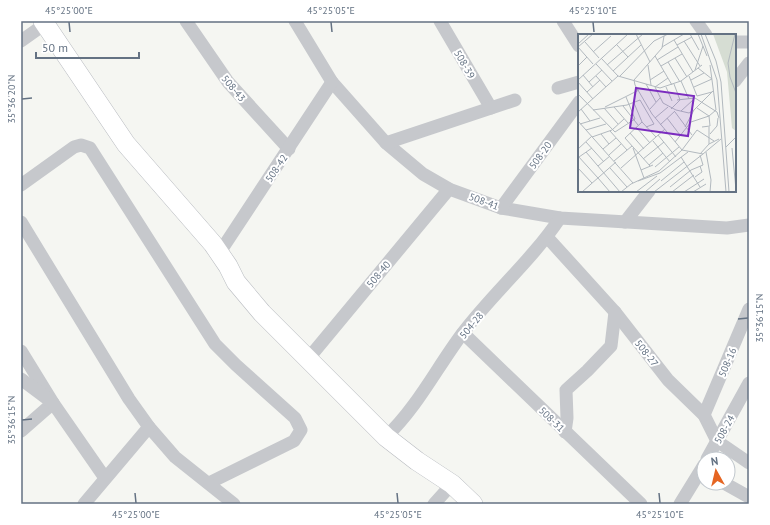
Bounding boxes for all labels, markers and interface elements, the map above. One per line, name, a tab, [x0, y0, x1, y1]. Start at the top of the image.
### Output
text: 45°25'00"E	[45, 4, 93, 17]
text: 45°25'05"E	[307, 4, 355, 17]
text: 45°25'10"E	[569, 4, 617, 17]
scale bar	[36, 34, 139, 60]
inset map	[578, 34, 736, 192]
text: 50 m	[42, 40, 68, 55]
street label: 508-39	[451, 48, 478, 81]
street label: 508-43	[219, 72, 249, 104]
text: 35°36'20"N	[5, 74, 18, 124]
street label: 508-20	[526, 139, 555, 172]
street label: 508-42	[262, 152, 290, 185]
street label: 508-41	[467, 190, 501, 213]
street label: 508-40	[363, 258, 394, 290]
text: 35°36'15"N	[753, 293, 766, 343]
street label: 504-28	[456, 309, 486, 341]
street label: 508-27	[632, 337, 661, 369]
street label: 508-16	[715, 345, 739, 379]
text: 35°36'15"N	[5, 395, 18, 445]
street label: 508-31	[536, 404, 567, 435]
street label: 508-24	[711, 412, 738, 446]
north arrow	[696, 451, 736, 491]
text: N	[710, 454, 719, 469]
text: 45°25'00"E	[112, 508, 160, 521]
text: 45°25'05"E	[374, 508, 422, 521]
text: 45°25'10"E	[636, 508, 684, 521]

